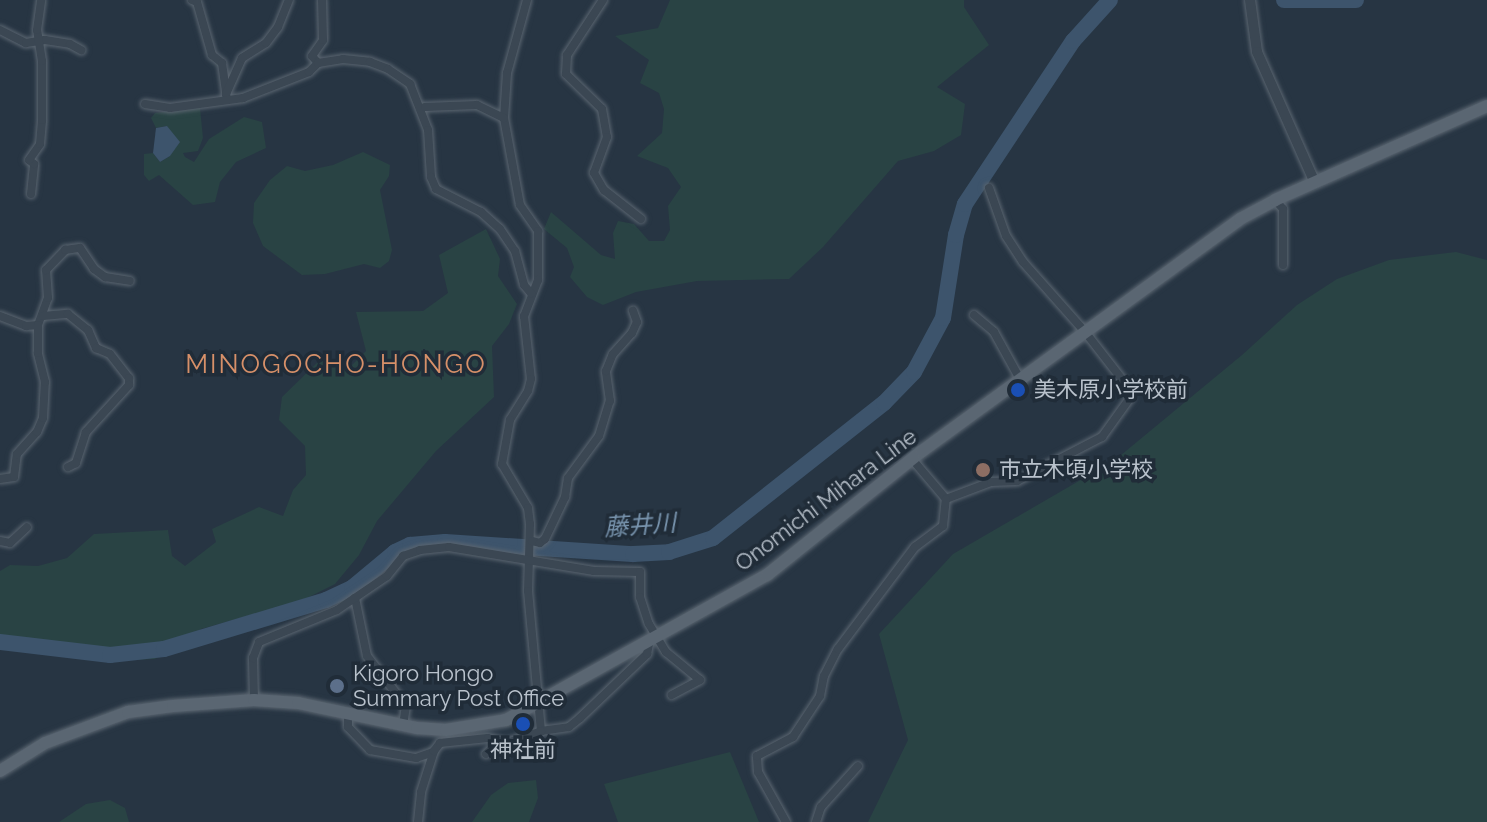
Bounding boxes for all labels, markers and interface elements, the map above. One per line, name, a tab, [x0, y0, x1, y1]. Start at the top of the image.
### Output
district label: MINOGOCHO-HONGO	[185, 349, 487, 381]
place label: 美木原小学校前	[1034, 377, 1188, 403]
marker: 美木原小学校前	[1009, 381, 1027, 399]
street label: Onomichi Mihara Line	[730, 423, 922, 577]
place label: 市立木頃小学校	[999, 457, 1153, 483]
marker: 市立木頃小学校	[974, 461, 992, 479]
water label: 藤井川	[603, 508, 677, 542]
place label: Kigoro Hongo Summary Post Office	[353, 660, 565, 712]
marker: Kigoro Hongo Summary Post Office	[328, 677, 346, 695]
marker: 神社前	[514, 715, 532, 733]
place label: 神社前	[490, 737, 556, 763]

